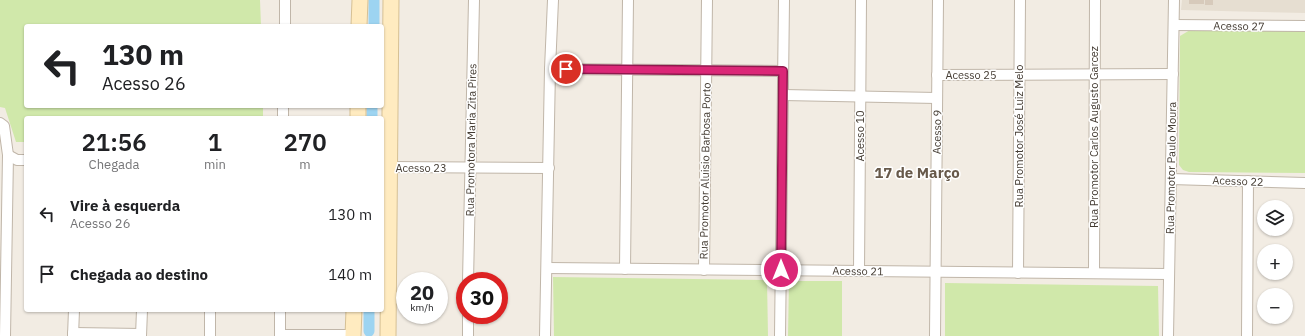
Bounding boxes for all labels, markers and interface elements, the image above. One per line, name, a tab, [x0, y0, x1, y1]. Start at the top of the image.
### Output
street label: Acesso 27	[1213, 19, 1265, 33]
text: 130 m	[102, 36, 184, 73]
icon: left	[36, 40, 88, 92]
street label: Rua Promotor Carlos Augusto Garcez	[1087, 46, 1101, 228]
pin	[549, 52, 583, 86]
icon: arrive	[555, 58, 577, 80]
street label: Rua Promotora Maria Zita Pires	[463, 63, 479, 217]
street label: Rua Promotor José Luiz Melo	[1012, 65, 1026, 207]
street label: Acesso 25	[945, 68, 997, 82]
text: Acesso 26	[102, 72, 186, 95]
street label: Rua Promotor Aluisio Barbosa Porto	[696, 82, 714, 260]
street label: Rua Promotor Paulo Moura	[1163, 102, 1179, 234]
street label: Acesso 10	[853, 110, 867, 162]
street label: Acesso 9	[930, 110, 944, 154]
text: 21:56	[81, 126, 147, 158]
text: 1	[208, 126, 222, 158]
text: 270	[283, 126, 327, 158]
text: Chegada	[89, 156, 139, 173]
text: min	[204, 156, 226, 173]
text: m	[299, 156, 311, 173]
street label: Acesso 23	[395, 161, 447, 175]
district label: 17 de Março	[874, 163, 960, 182]
street label: Acesso 22	[1212, 173, 1264, 189]
text: Vire à esquerda	[70, 196, 180, 215]
map controls	[1257, 200, 1293, 324]
button: layers	[1257, 200, 1293, 236]
icon: left	[36, 203, 58, 225]
text: 130 m	[328, 205, 372, 224]
text: Acesso 26	[70, 215, 130, 232]
button: +	[1257, 244, 1293, 280]
position arrow	[760, 249, 802, 291]
icon: arrive	[36, 263, 58, 285]
street label: Acesso 21	[832, 264, 884, 278]
text: Chegada ao destino	[70, 265, 208, 284]
text: 140 m	[328, 265, 372, 284]
speed limit sign: 30	[456, 272, 508, 324]
text: 20	[410, 279, 434, 306]
button: −	[1257, 288, 1293, 324]
text: km/h	[410, 301, 434, 314]

